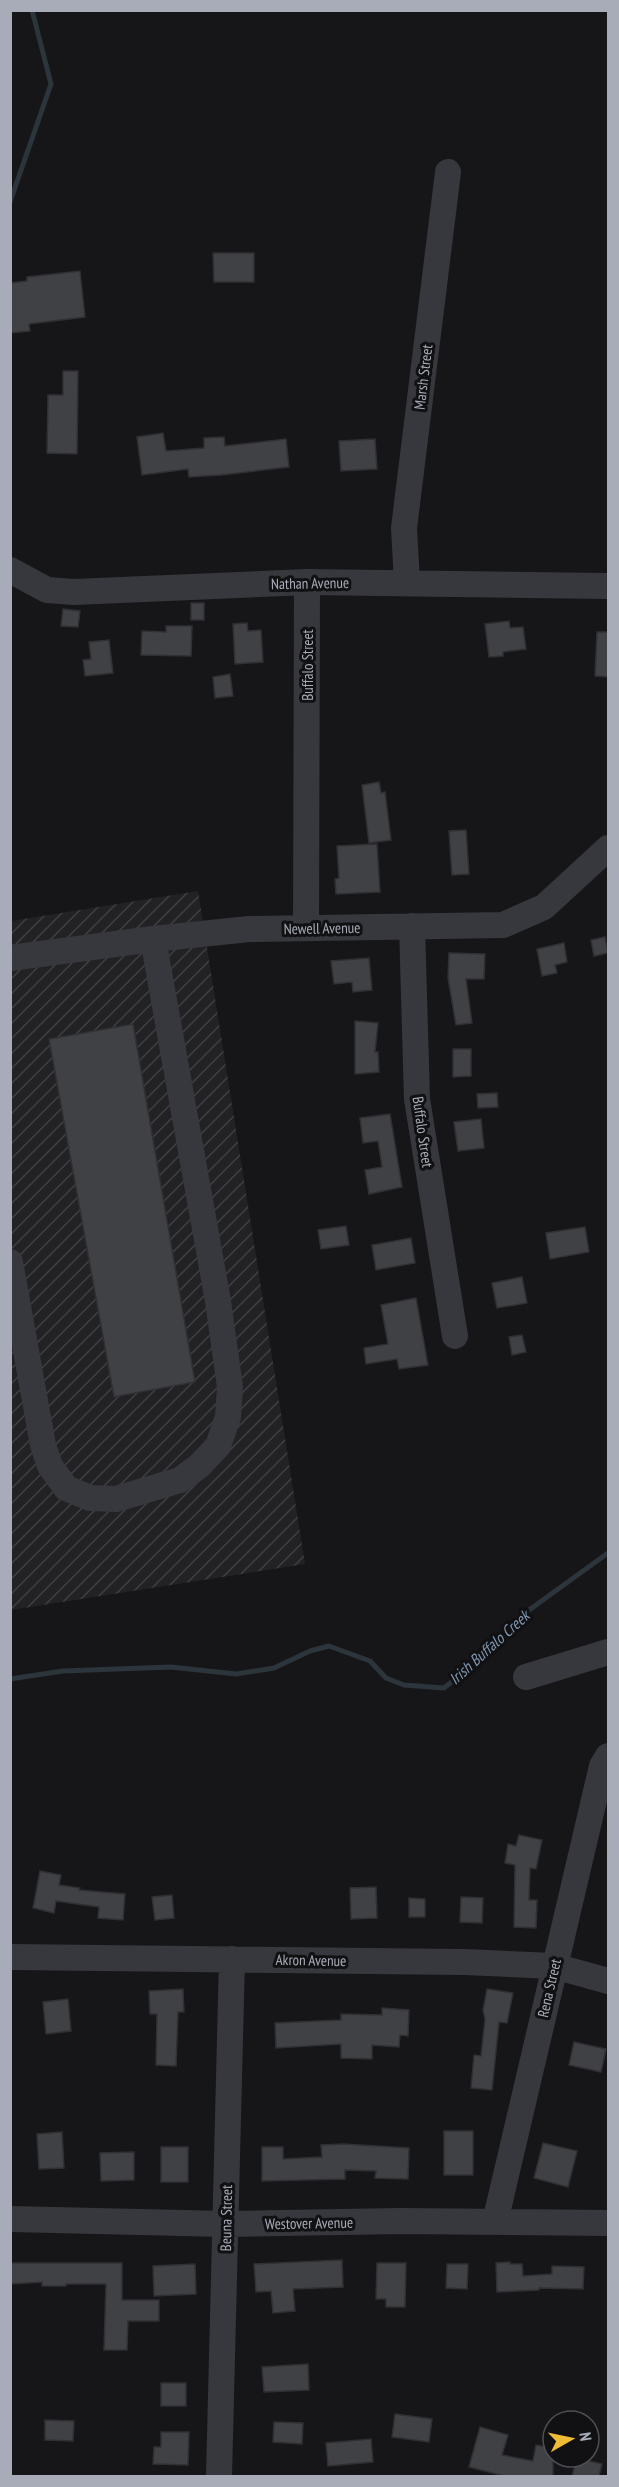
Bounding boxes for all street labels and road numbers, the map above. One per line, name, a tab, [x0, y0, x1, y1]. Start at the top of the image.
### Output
street label: Marsh Street	[410, 343, 436, 411]
street label: Nathan Avenue	[271, 573, 349, 593]
street label: Buffalo Street	[298, 629, 317, 701]
street label: Newell Avenue	[283, 918, 361, 938]
street label: Buffalo Street	[409, 1095, 437, 1169]
street label: Akron Avenue	[275, 1950, 347, 1970]
street label: Rena Street	[533, 1957, 565, 2019]
street label: Beuna Street	[216, 2185, 236, 2251]
street label: Westover Avenue	[265, 2213, 353, 2233]

